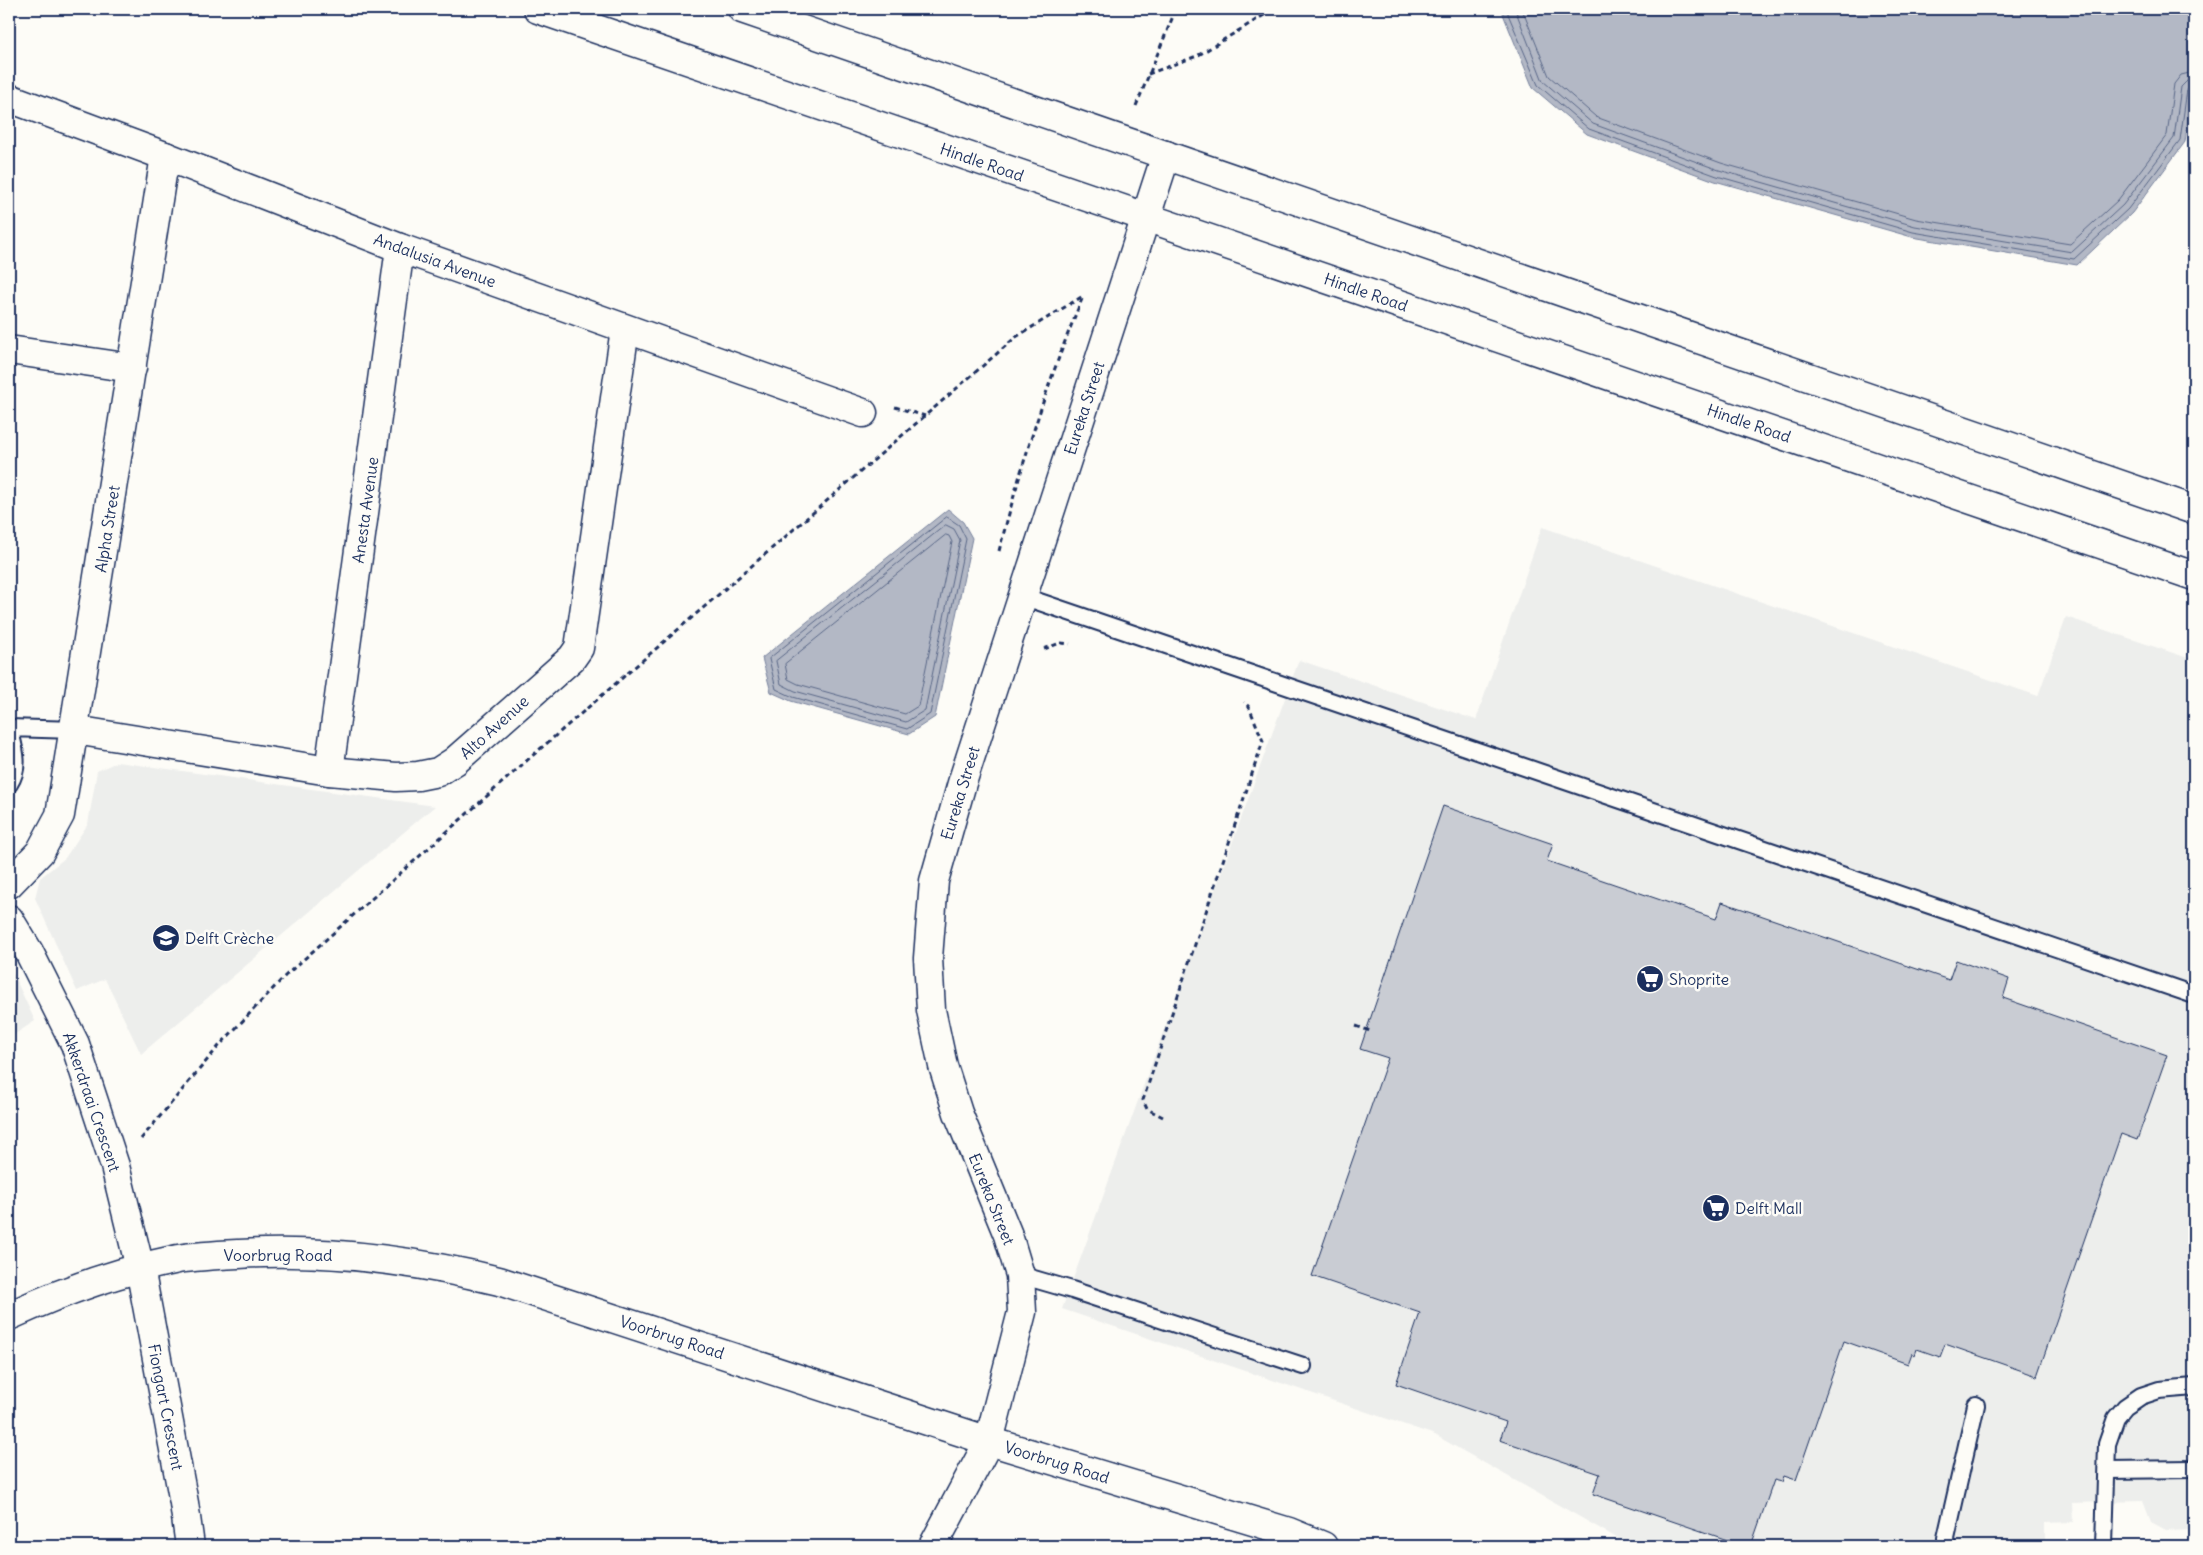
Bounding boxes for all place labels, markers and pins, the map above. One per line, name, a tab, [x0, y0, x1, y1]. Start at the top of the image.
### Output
school or university icon: Delft Crèche	[151, 923, 181, 953]
place label: Delft Crèche	[185, 928, 274, 948]
supermarket icon: Shoprite	[1635, 964, 1665, 994]
place label: Shoprite	[1669, 969, 1729, 989]
supermarket icon: Delft Mall	[1701, 1193, 1731, 1223]
place label: Delft Mall	[1735, 1198, 1802, 1218]

